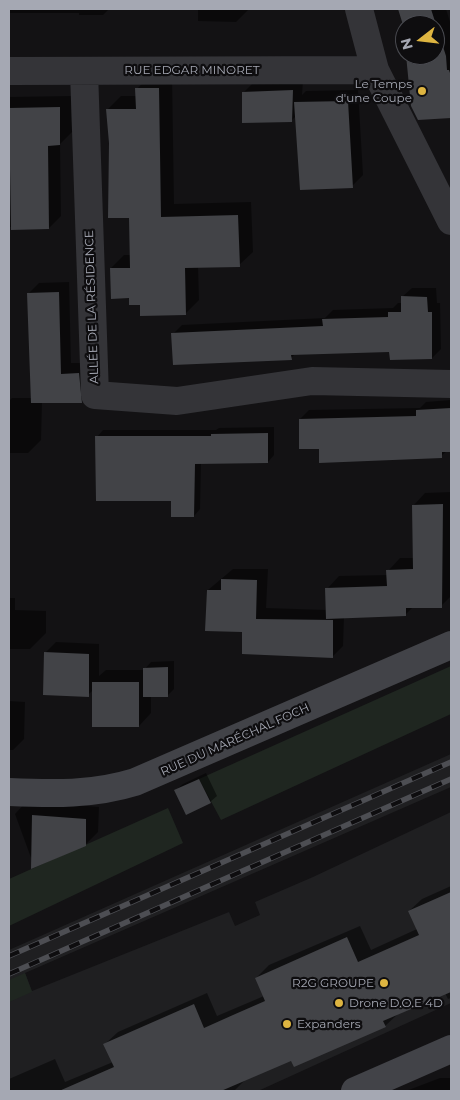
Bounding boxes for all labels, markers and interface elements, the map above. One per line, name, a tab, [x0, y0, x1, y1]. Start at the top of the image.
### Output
north arrow	[395, 15, 445, 65]
text: N	[396, 36, 417, 52]
street label: RUE EDGAR MINORET	[124, 63, 260, 77]
place label: Le Temps d'une Coupe	[336, 77, 412, 105]
marker: Le Temps d'une Coupe	[416, 85, 428, 97]
street label: ALLÉE DE LA RÉSIDENCE	[82, 230, 102, 384]
street label: RUE DU MARÉCHAL FOCH	[158, 701, 312, 779]
place label: R2G GROUPE	[292, 976, 374, 990]
marker: R2G GROUPE	[378, 977, 390, 989]
place label: Drone D.O.E 4D	[349, 996, 443, 1010]
marker: Drone D.O.E 4D	[333, 997, 345, 1009]
place label: Expanders	[297, 1017, 361, 1031]
marker: Expanders	[281, 1018, 293, 1030]

